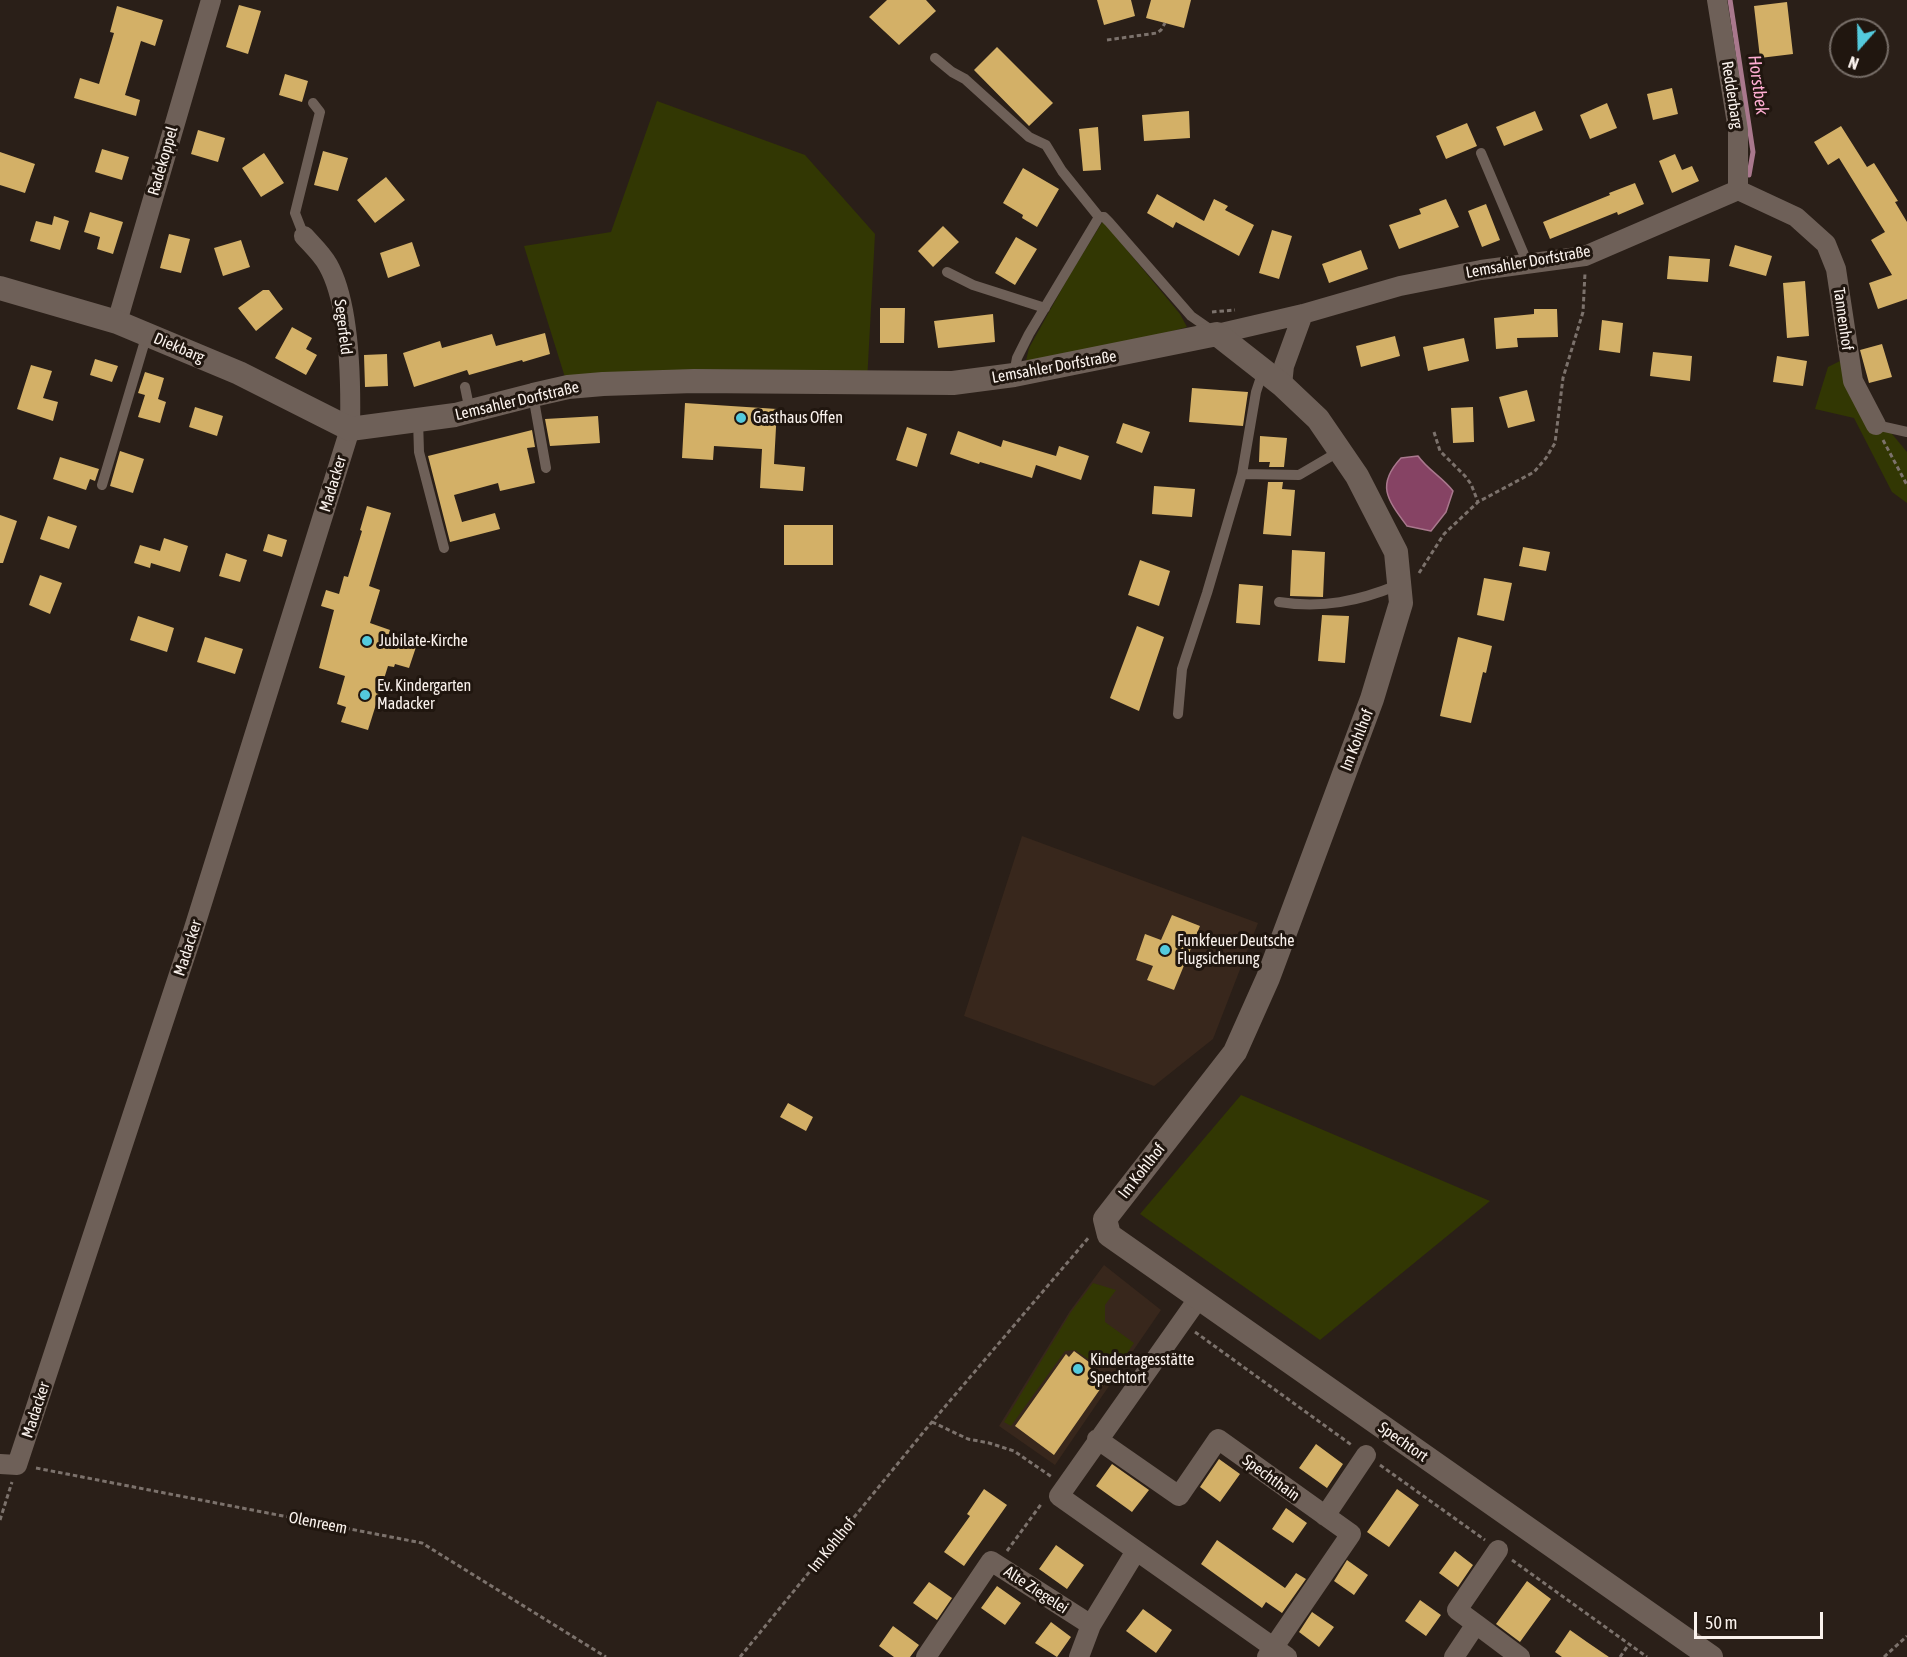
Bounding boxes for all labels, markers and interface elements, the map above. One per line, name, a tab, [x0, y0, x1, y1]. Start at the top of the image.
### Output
north arrow	[1829, 18, 1889, 78]
text: N	[1846, 53, 1861, 73]
water label: Horstbek	[1743, 54, 1773, 116]
street label: Redderbarg	[1717, 60, 1747, 130]
street label: Radekoppel	[144, 124, 182, 198]
street label: Lemsahler Dorfstraße	[1464, 242, 1592, 282]
street label: Tannenhof	[1829, 286, 1857, 352]
street label: Segerfeld	[330, 298, 356, 356]
street label: Diekbarg	[151, 329, 207, 367]
street label: Lemsahler Dorfstraße	[990, 347, 1118, 387]
street label: Lemsahler Dorfstraße	[453, 377, 581, 425]
place label: Gasthaus Offen	[753, 408, 843, 428]
marker: Gasthaus Offen	[734, 411, 748, 425]
street label: Madacker	[315, 454, 351, 514]
place label: Jubilate-Kirche	[379, 631, 468, 651]
marker: Jubilate-Kirche	[360, 634, 374, 648]
place label: Ev. Kindergarten Madacker	[377, 676, 471, 714]
marker: Ev. Kindergarten Madacker	[358, 688, 372, 702]
street label: Im Kohlhof	[1336, 706, 1378, 774]
street label: Madacker	[170, 918, 206, 978]
place label: Funkfeuer Deutsche Flugsicherung	[1177, 931, 1295, 969]
marker: Funkfeuer Deutsche Flugsicherung	[1158, 943, 1172, 957]
street label: Im Kohlhof	[1115, 1140, 1169, 1202]
place label: Kindertagesstätte Spechtort	[1090, 1350, 1194, 1388]
marker: Kindertagesstätte Spechtort	[1071, 1362, 1085, 1376]
street label: Madacker	[18, 1380, 54, 1440]
street label: Spechtort	[1374, 1418, 1432, 1466]
street label: Spechthain	[1238, 1451, 1304, 1505]
street label: Olenreem	[287, 1508, 349, 1538]
street label: Im Kohlhof	[804, 1514, 860, 1576]
street label: Alte Ziegelei	[1000, 1562, 1072, 1618]
scale bar	[1697, 1600, 1826, 1638]
text: 50 m	[1705, 1612, 1737, 1633]

